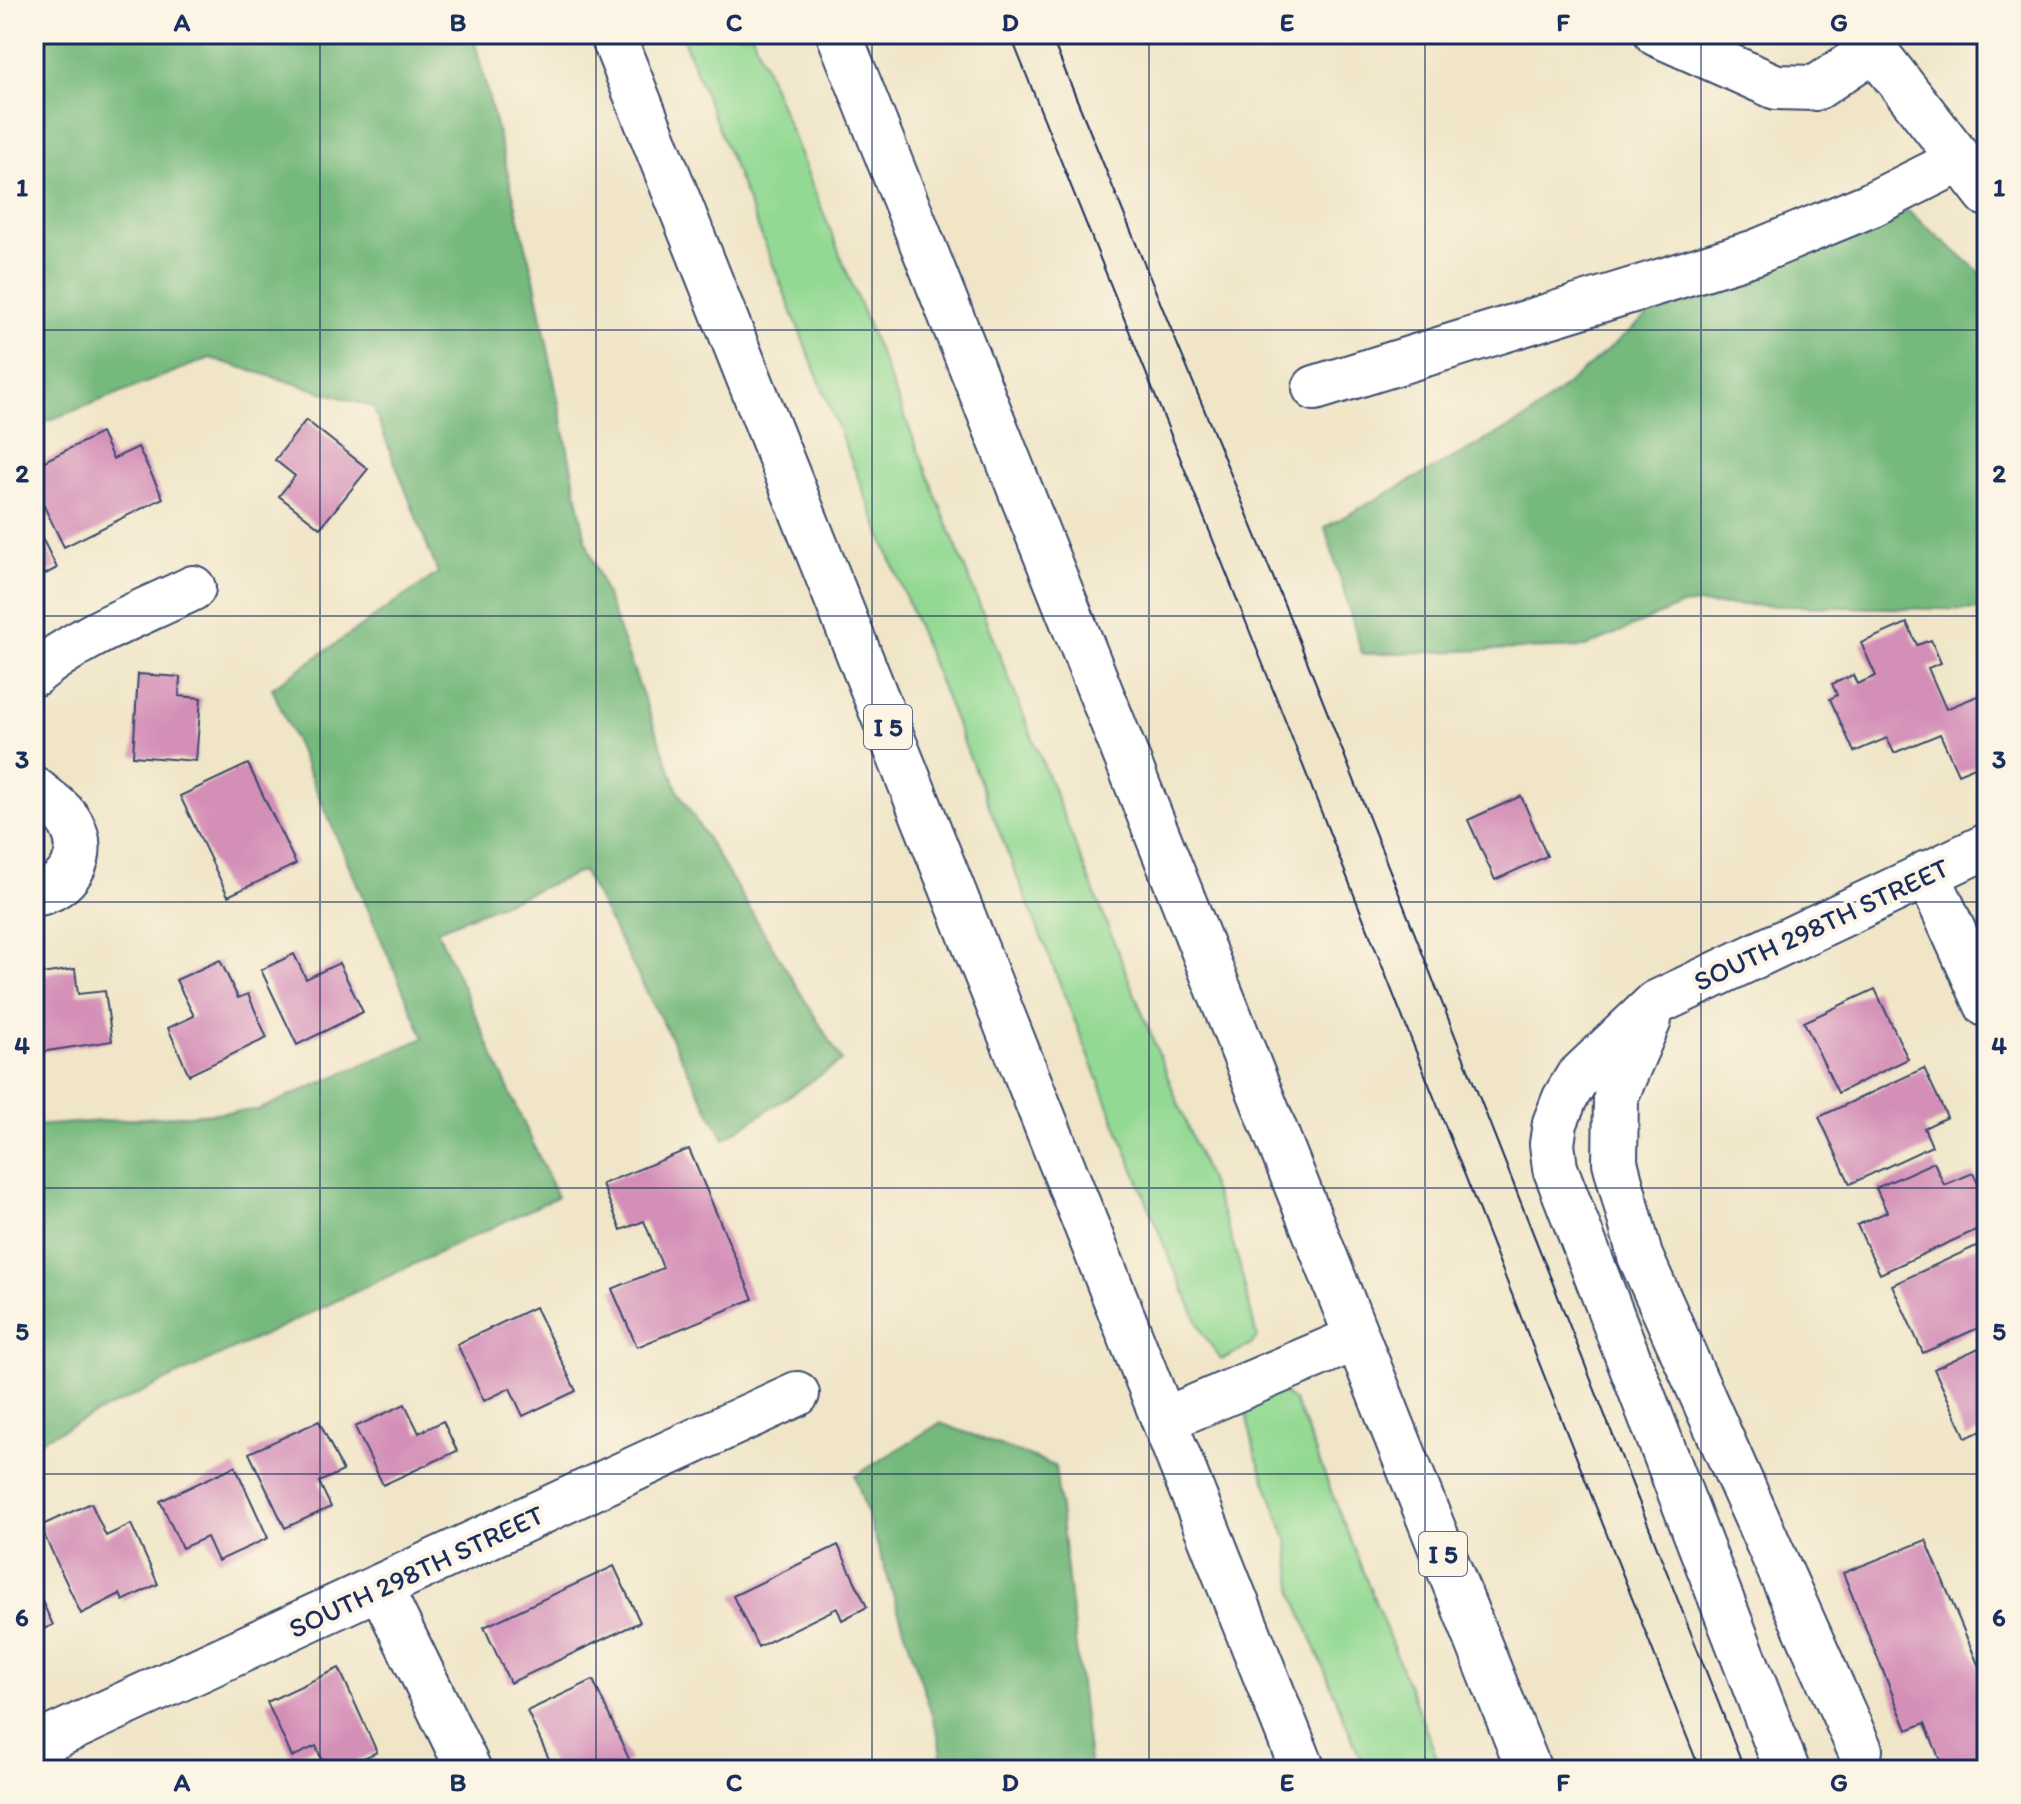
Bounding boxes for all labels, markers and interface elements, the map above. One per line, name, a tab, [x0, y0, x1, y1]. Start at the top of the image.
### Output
text: A	[173, 6, 191, 38]
text: B	[450, 6, 467, 38]
text: C	[726, 6, 743, 38]
text: D	[1001, 6, 1019, 38]
text: E	[1280, 6, 1294, 38]
text: F	[1556, 6, 1570, 38]
text: G	[1830, 6, 1848, 38]
text: 1	[16, 171, 28, 203]
text: 1	[1993, 171, 2005, 203]
text: 2	[15, 457, 29, 489]
text: 2	[1992, 457, 2006, 489]
road number: I 5	[864, 705, 912, 749]
text: 3	[15, 743, 29, 775]
text: 3	[1992, 743, 2006, 775]
street label: SOUTH 298TH STREET	[1688, 850, 1954, 998]
text: 4	[14, 1029, 30, 1061]
text: 4	[1991, 1029, 2007, 1061]
text: 5	[15, 1315, 29, 1347]
text: 5	[1992, 1315, 2006, 1347]
street label: SOUTH 298TH STREET	[283, 1497, 549, 1645]
road number: I 5	[1419, 1532, 1467, 1576]
text: 6	[15, 1601, 29, 1633]
text: 6	[1992, 1601, 2006, 1633]
text: A	[173, 1766, 191, 1798]
text: B	[450, 1766, 467, 1798]
text: C	[726, 1766, 743, 1798]
text: D	[1001, 1766, 1019, 1798]
text: E	[1280, 1766, 1294, 1798]
text: F	[1556, 1766, 1570, 1798]
text: G	[1830, 1766, 1848, 1798]

